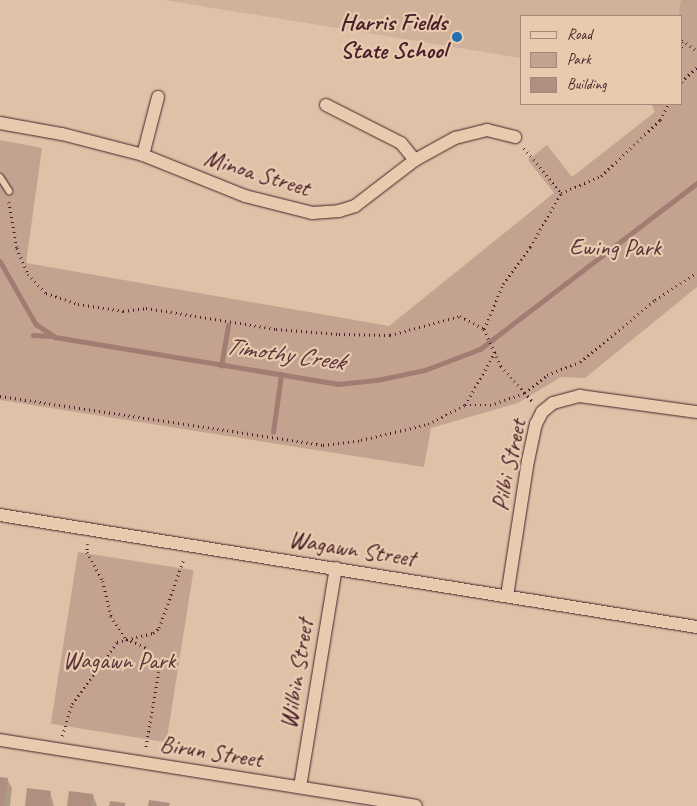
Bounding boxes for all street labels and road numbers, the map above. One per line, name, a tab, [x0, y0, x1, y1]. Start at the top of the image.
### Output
street label: Minoa Street	[201, 143, 313, 203]
street label: Pilbi Street	[485, 417, 533, 513]
street label: Wagawn Street	[287, 525, 417, 573]
street label: Wilbin Street	[274, 617, 320, 731]
street label: Birun Street	[158, 730, 264, 774]

